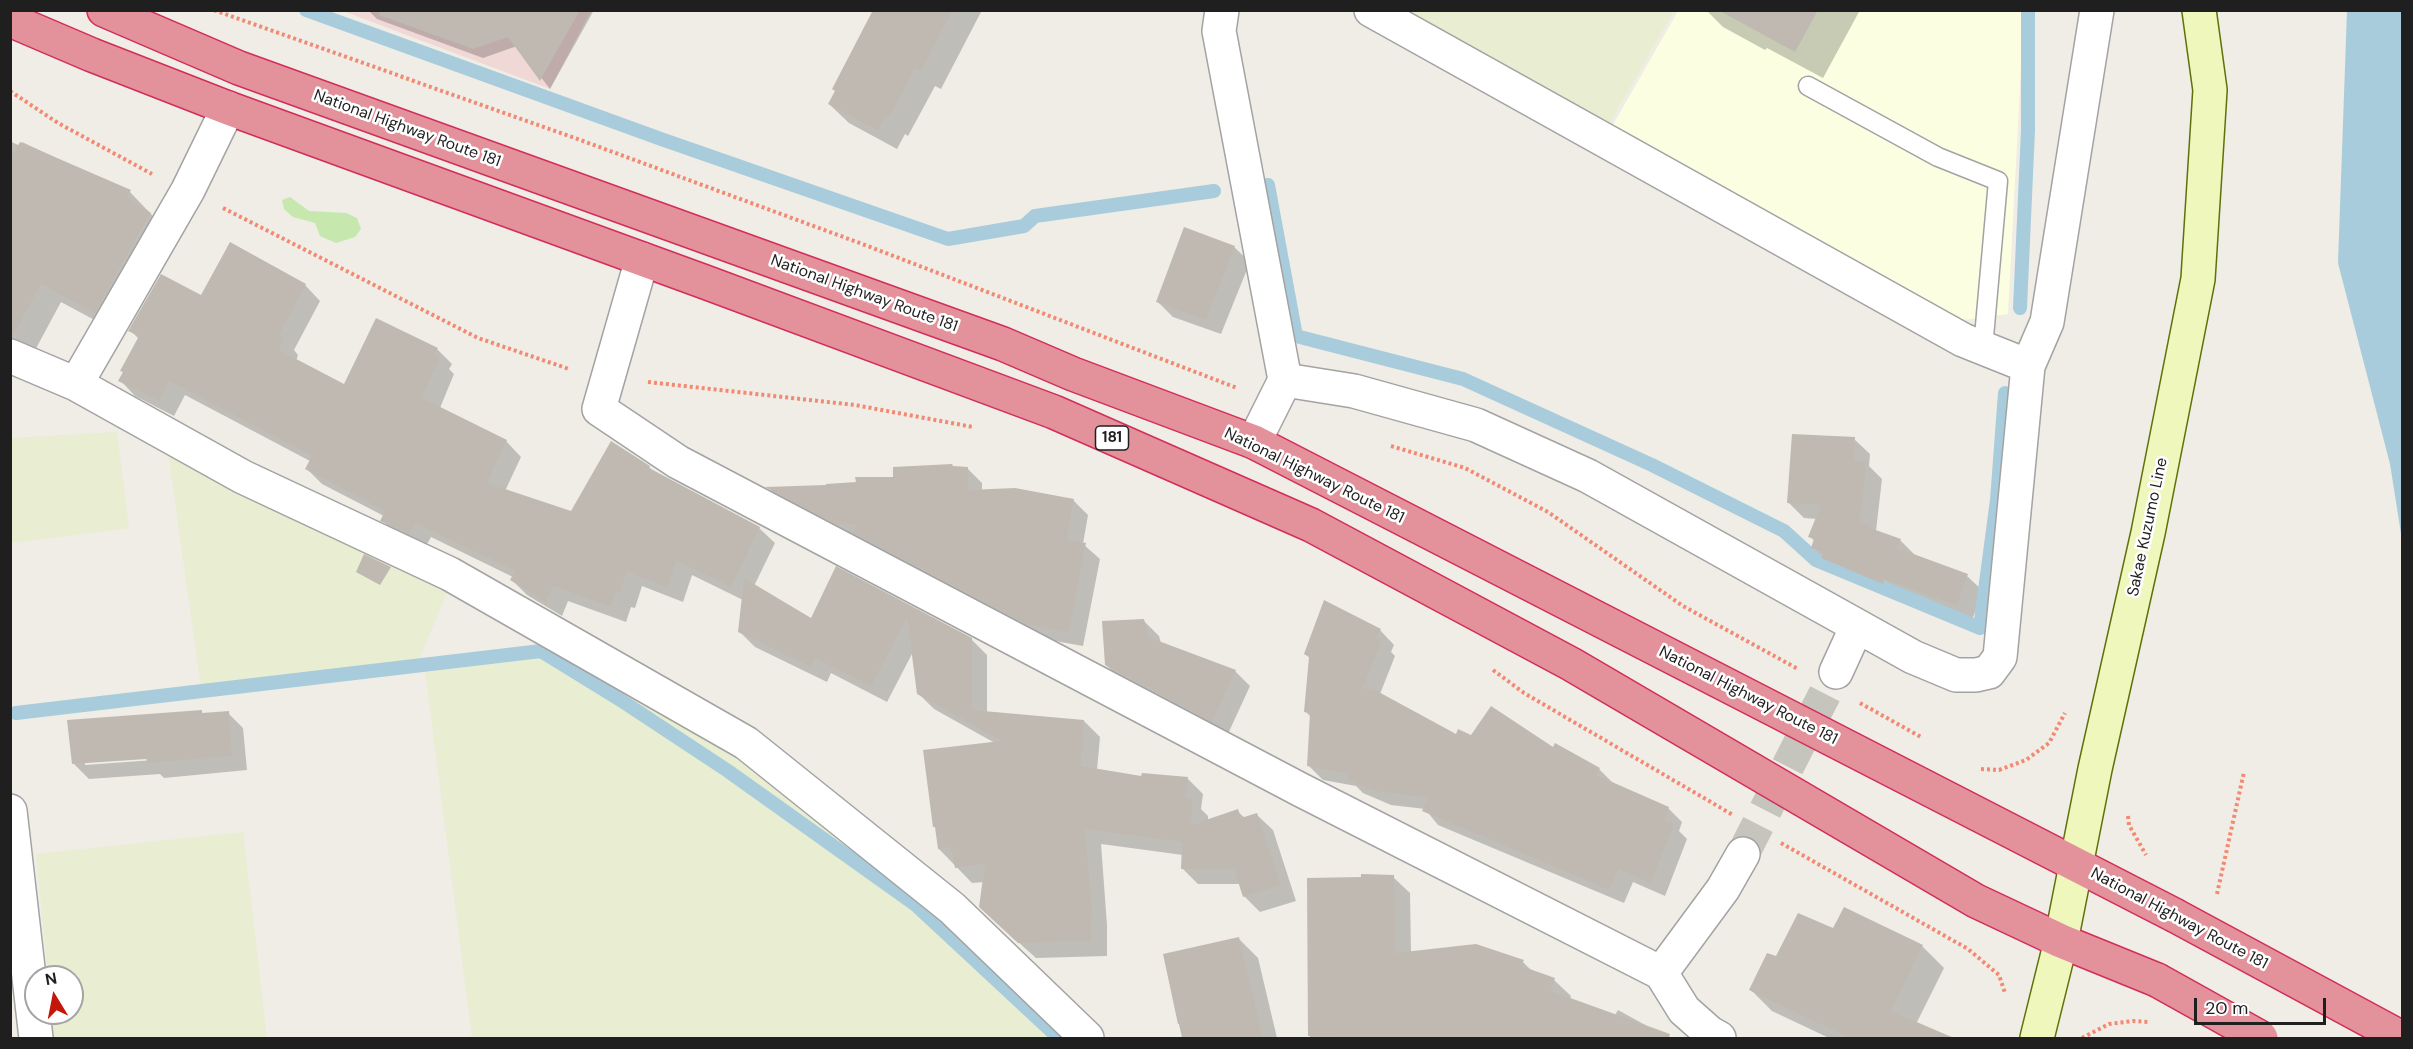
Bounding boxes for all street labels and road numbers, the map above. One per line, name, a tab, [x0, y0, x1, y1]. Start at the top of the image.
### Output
street label: National Highway Route 181	[311, 86, 503, 172]
street label: National Highway Route 181	[768, 251, 960, 337]
street label: National Highway Route 181	[1221, 424, 1407, 528]
road number: 181	[1096, 426, 1128, 450]
street label: Sakae Kuzumo Line	[2124, 456, 2172, 598]
street label: National Highway Route 181	[1656, 643, 1840, 749]
street label: National Highway Route 181	[2087, 864, 2271, 974]

